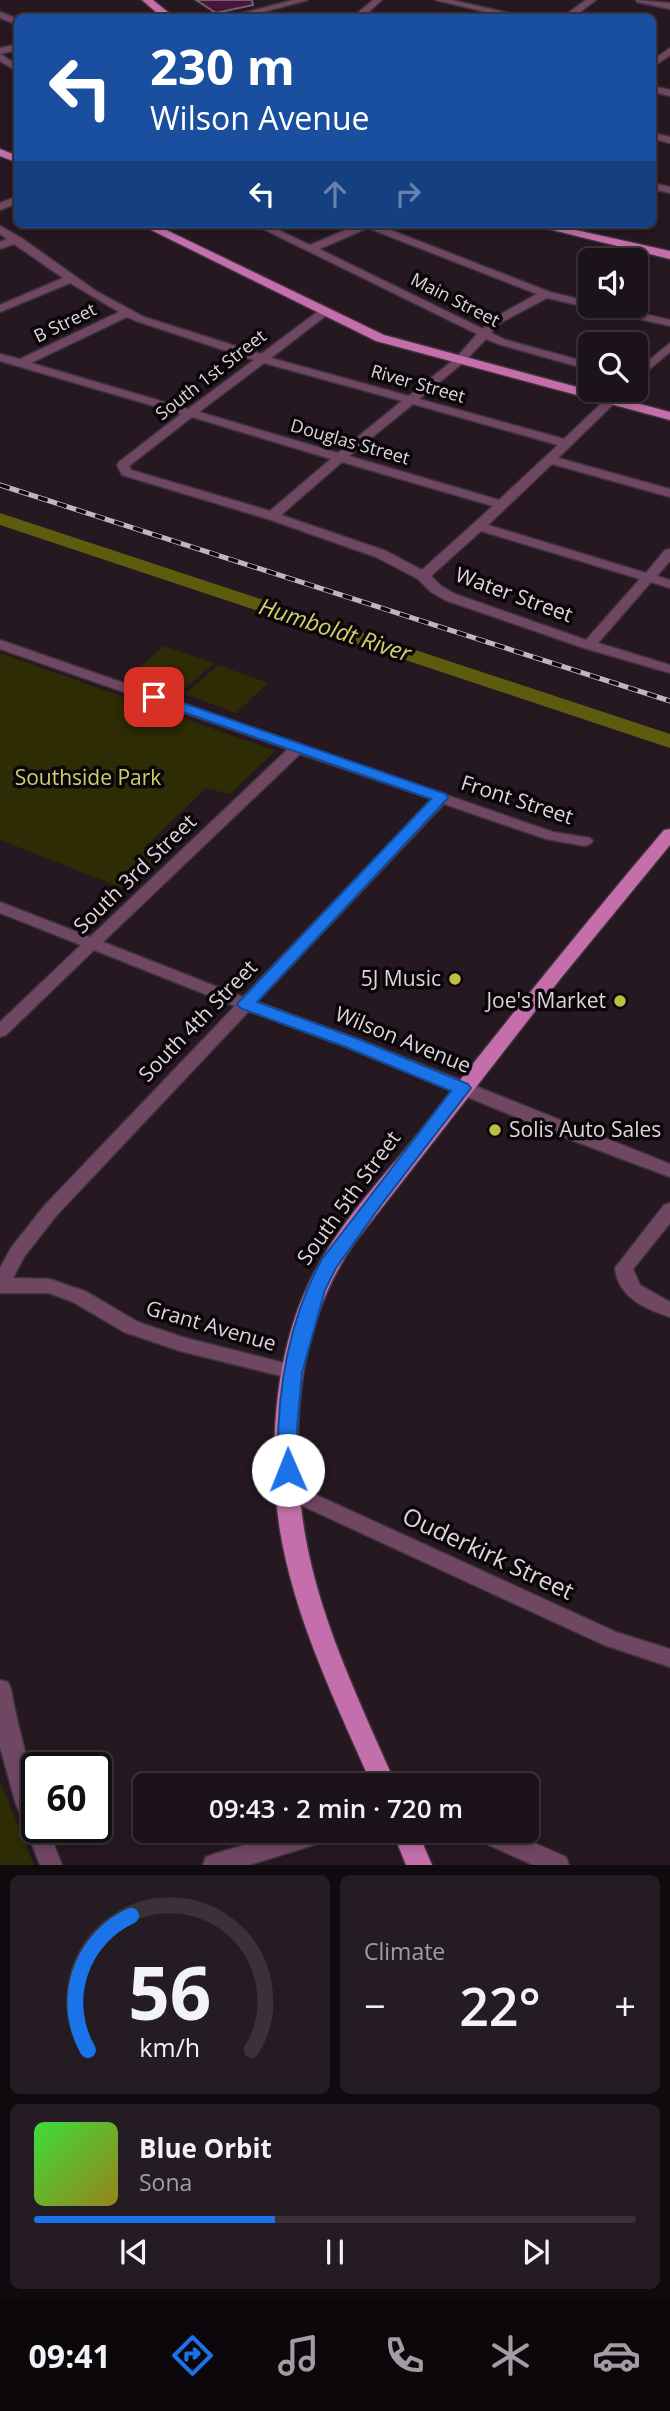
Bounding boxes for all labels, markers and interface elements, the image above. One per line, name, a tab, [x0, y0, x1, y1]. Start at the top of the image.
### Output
text: 230 m	[150, 33, 295, 99]
icon: left	[35, 42, 126, 133]
text: Wilson Avenue	[150, 96, 370, 139]
icon: left	[243, 175, 281, 213]
icon: ahead	[316, 175, 354, 213]
icon: right	[389, 175, 427, 213]
map controls	[578, 248, 648, 402]
button: sound	[578, 248, 648, 318]
street label: Main Street	[407, 266, 504, 332]
street label: B Street	[29, 297, 100, 347]
street label: South 1st Street	[150, 323, 271, 425]
button: search	[578, 332, 648, 402]
street label: River Street	[368, 358, 468, 408]
street label: Douglas Street	[288, 413, 413, 469]
street label: Water Street	[452, 560, 577, 628]
water label: Humboldt River	[255, 589, 416, 669]
pin	[124, 667, 184, 727]
icon: arrive	[135, 678, 173, 716]
park label: Southside Park	[15, 763, 161, 791]
street label: Front Street	[458, 768, 577, 830]
street label: South 3rd Street	[67, 807, 202, 939]
street label: South 4th Street	[132, 953, 263, 1087]
place label: 5J Music	[361, 964, 441, 992]
marker: 5J Music	[447, 971, 463, 987]
place label: Joe's Market	[484, 986, 606, 1014]
marker: Joe's Market	[612, 993, 628, 1009]
street label: Wilson Avenue	[331, 999, 475, 1079]
place label: Solis Auto Sales	[509, 1115, 661, 1143]
marker: Solis Auto Sales	[487, 1122, 503, 1138]
street label: South 5th Street	[290, 1125, 406, 1270]
street label: Grant Avenue	[143, 1293, 280, 1357]
position arrow	[251, 1433, 325, 1507]
street label: Ouderkirk Street	[398, 1498, 580, 1607]
speed limit sign: 60	[21, 1752, 112, 1843]
text: 09:43 · 2 min · 720 m	[209, 1790, 463, 1826]
text: Climate	[364, 1935, 445, 1967]
text: 56	[128, 1943, 212, 2042]
text: 22°	[459, 1970, 541, 2041]
text: −	[364, 1979, 386, 2031]
text: +	[614, 1979, 636, 2031]
text: km/h	[140, 2030, 200, 2064]
text: Blue Orbit	[139, 2130, 272, 2166]
text: Sona	[139, 2166, 192, 2198]
icon: previous	[115, 2233, 153, 2271]
icon: pause	[316, 2233, 354, 2271]
icon: next	[517, 2233, 555, 2271]
icon: directions	[168, 2331, 217, 2380]
icon: music	[274, 2331, 323, 2380]
icon: phone	[380, 2331, 429, 2380]
icon: climate	[486, 2331, 535, 2380]
icon: car	[592, 2331, 641, 2380]
text: 09:41	[29, 2334, 111, 2377]

